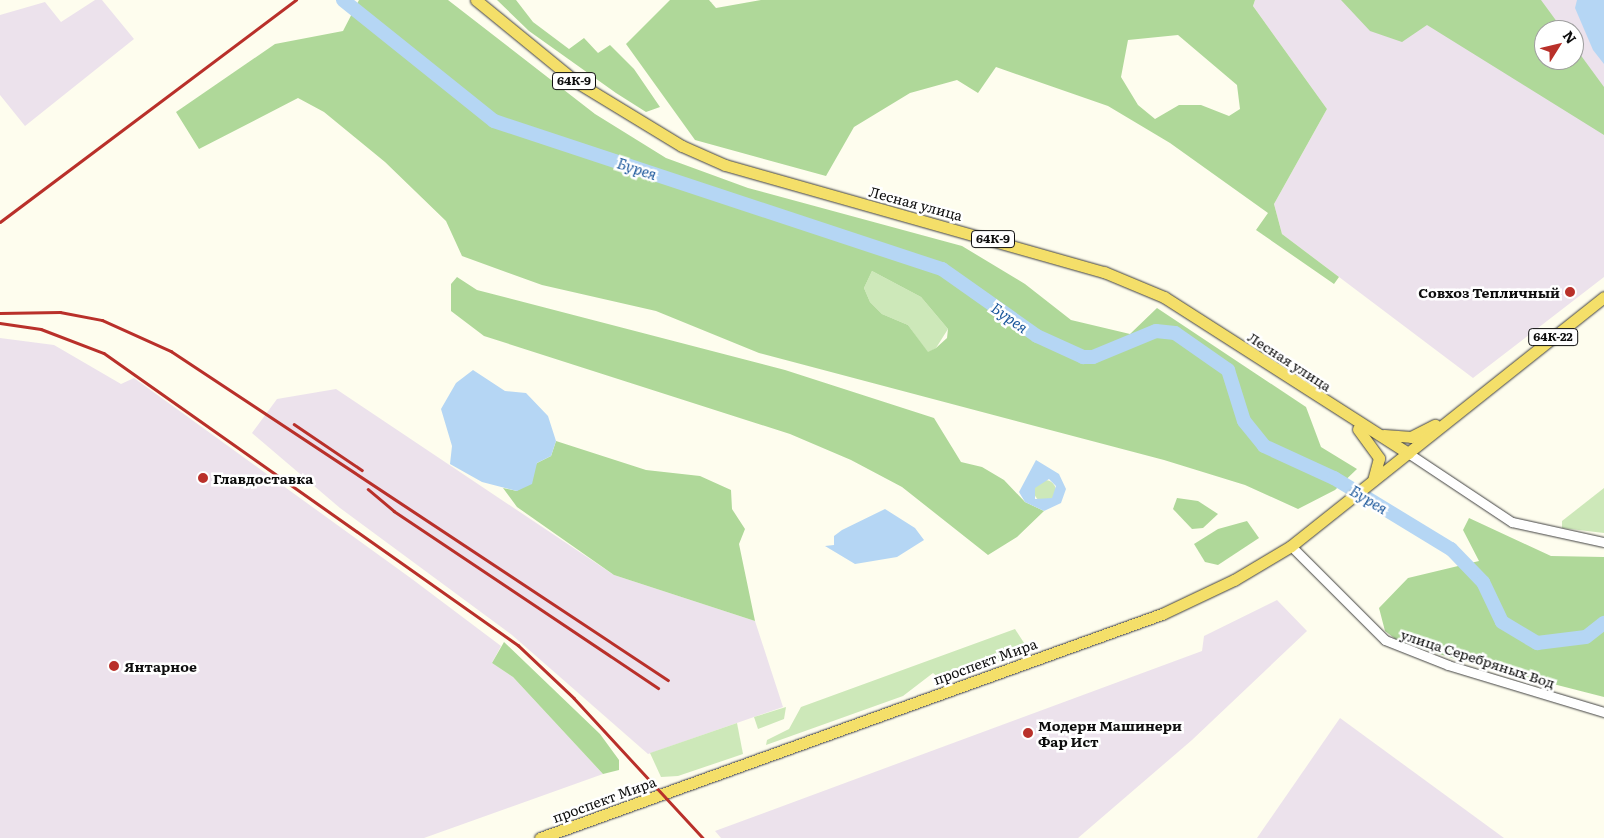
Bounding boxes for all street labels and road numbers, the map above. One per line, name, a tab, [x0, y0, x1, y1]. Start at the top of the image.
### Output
road number: 64К-9	[552, 72, 596, 90]
street label: Лесная улица	[867, 182, 965, 224]
road number: 64К-9	[970, 230, 1016, 248]
street label: Лесная улица	[1245, 328, 1335, 394]
road number: 64К-22	[1528, 328, 1578, 347]
street label: улица Серебряных Вод	[1399, 625, 1557, 691]
street label: проспект Мира	[931, 634, 1039, 688]
street label: проспект Мира	[550, 772, 658, 826]

